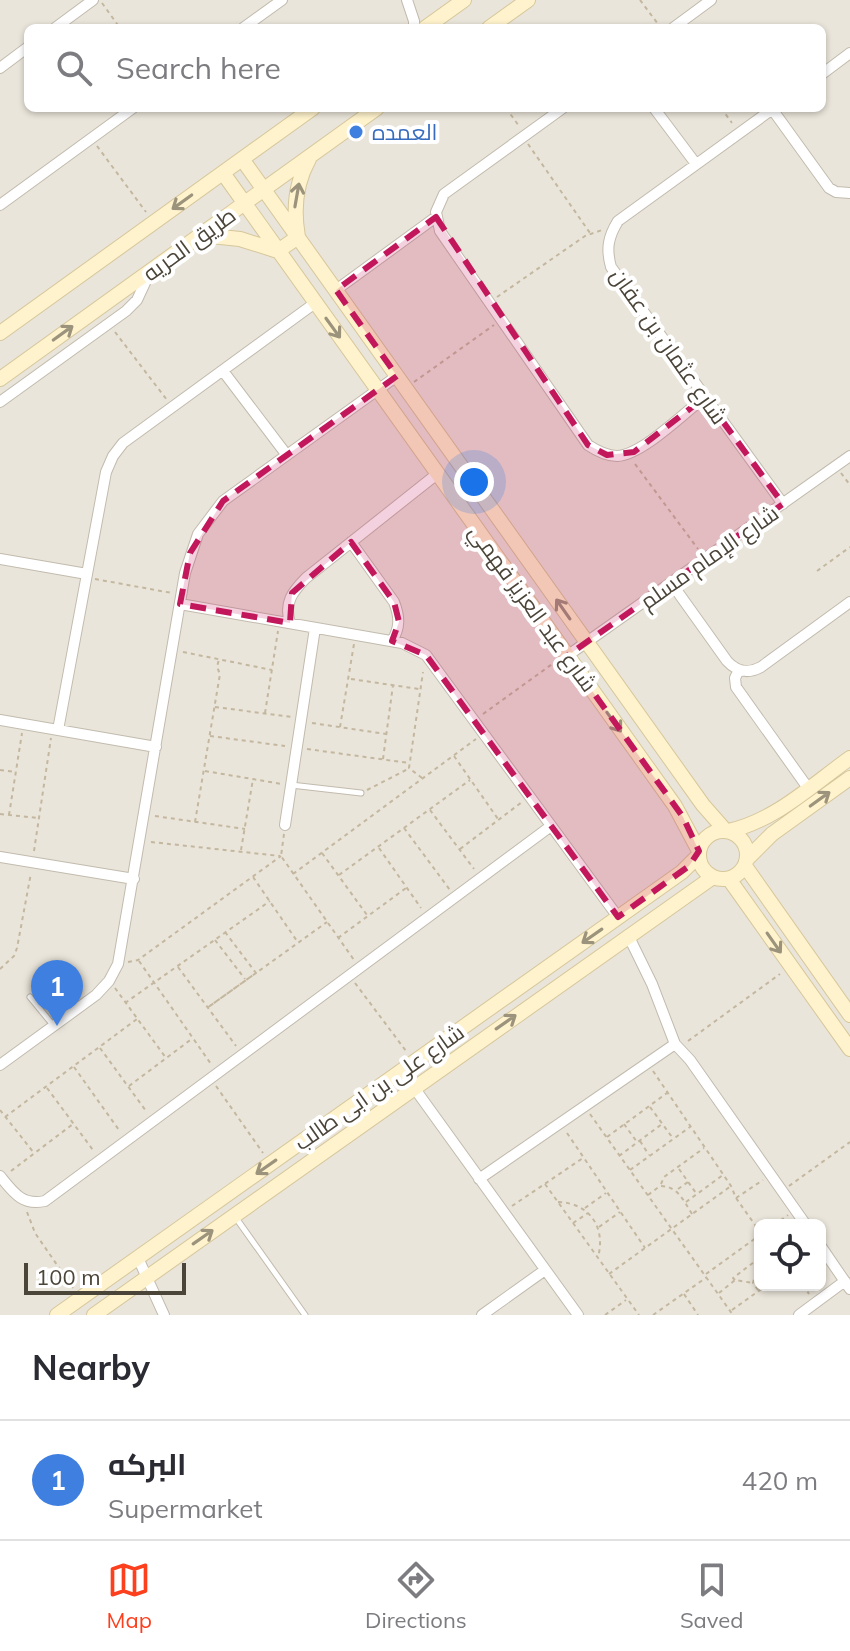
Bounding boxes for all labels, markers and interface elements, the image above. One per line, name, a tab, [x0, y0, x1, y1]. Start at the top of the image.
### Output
search box	[24, 24, 826, 112]
icon: search	[52, 46, 96, 90]
text: Search here	[116, 49, 281, 87]
place label: العمده	[372, 118, 437, 146]
marker: العمده	[347, 123, 365, 141]
one-way arrow	[291, 182, 306, 208]
one-way arrow	[171, 194, 193, 211]
street label: طريق الحريه	[137, 201, 241, 287]
street label: شارع عثمان بن عفان	[604, 262, 733, 430]
one-way arrow	[325, 316, 341, 338]
one-way arrow	[52, 325, 74, 342]
your location	[454, 462, 494, 502]
street label: شارع الإمام مسلم	[634, 499, 785, 617]
street label: شارع عبد العزيز فهمي	[460, 519, 603, 699]
one-way arrow	[555, 599, 572, 620]
one-way arrow	[606, 710, 623, 732]
one-way arrow	[808, 791, 830, 807]
one-way arrow	[582, 928, 604, 944]
one-way arrow	[766, 931, 782, 953]
pin: 1	[31, 960, 83, 1026]
one-way arrow	[494, 1014, 516, 1030]
street label: شارع على بن ابى طالب	[289, 1018, 470, 1157]
one-way arrow	[255, 1159, 277, 1175]
map controls	[754, 1219, 826, 1291]
button: locate	[754, 1219, 826, 1291]
one-way arrow	[191, 1229, 213, 1245]
scale bar	[24, 1259, 186, 1295]
text: 100 m	[36, 1263, 101, 1291]
text: Nearby	[32, 1346, 150, 1389]
text: البركه	[108, 1445, 186, 1483]
text: 1	[50, 1464, 66, 1497]
text: 420 m	[742, 1464, 818, 1497]
text: Supermarket	[108, 1492, 263, 1525]
tab: Map	[107, 1558, 152, 1634]
tab: Directions	[365, 1558, 467, 1634]
tab: Saved	[680, 1558, 743, 1634]

